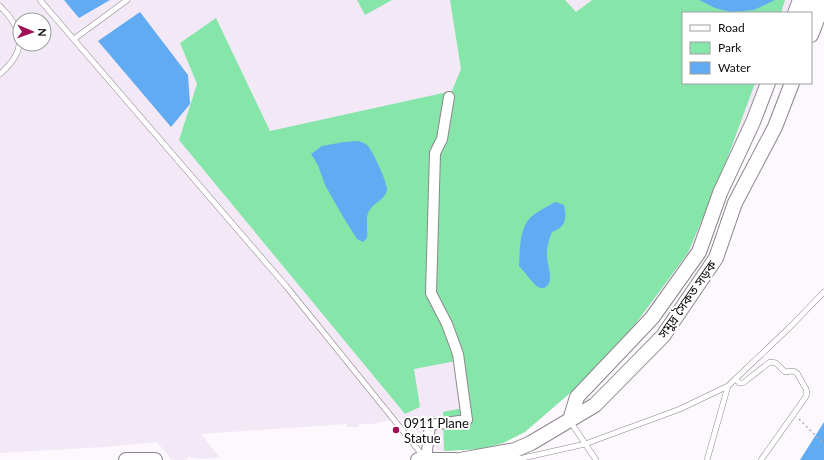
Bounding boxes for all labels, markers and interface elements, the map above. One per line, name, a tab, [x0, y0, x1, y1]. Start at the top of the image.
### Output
north arrow	[12, 12, 52, 52]
legend	[682, 12, 812, 84]
text: Road	[718, 20, 745, 35]
text: N	[36, 28, 49, 37]
text: Park	[718, 40, 742, 55]
text: Water	[718, 60, 751, 75]
street label: সমুদ্র সৈকত সড়ক	[654, 257, 721, 342]
place label: 0911 Plane Statue	[404, 415, 469, 446]
marker: 0911 Plane Statue	[391, 425, 401, 435]

